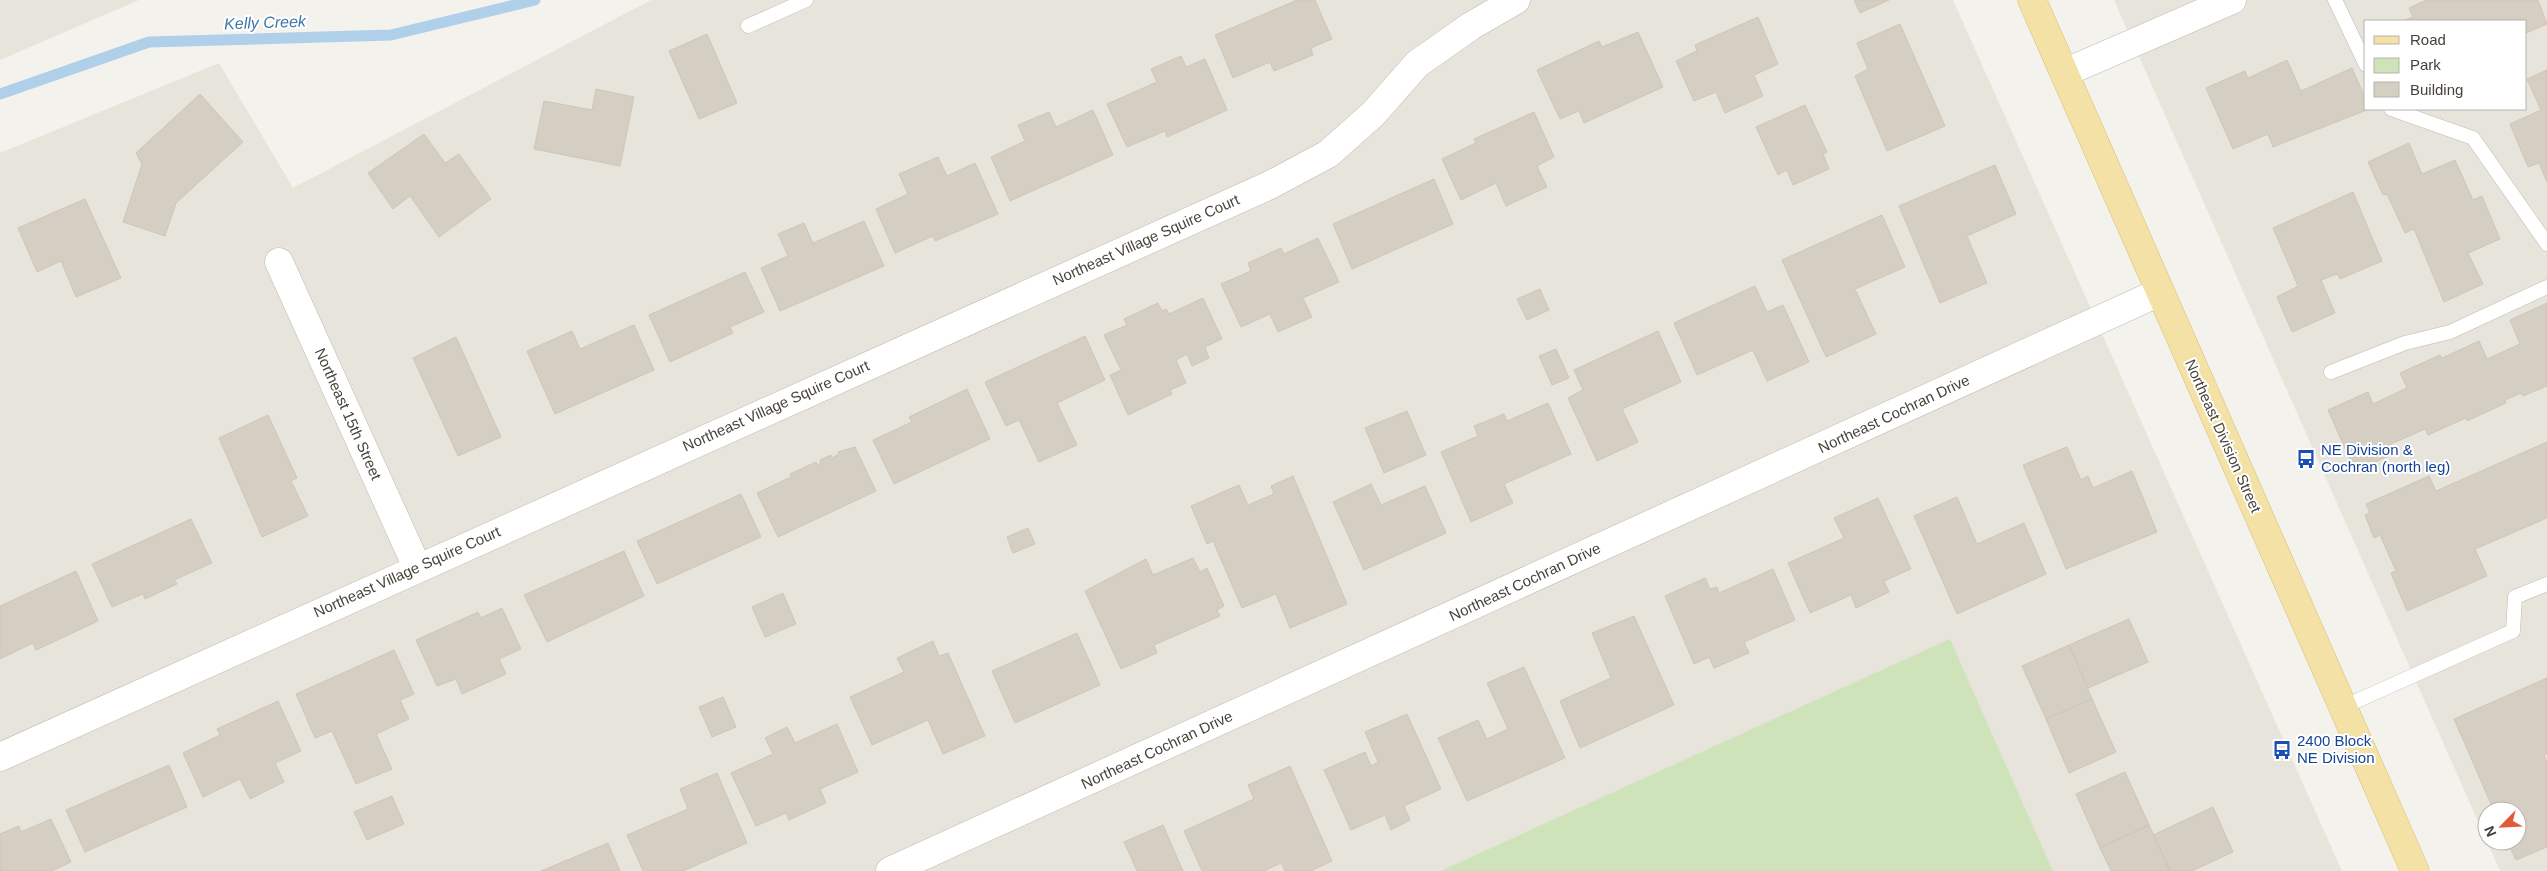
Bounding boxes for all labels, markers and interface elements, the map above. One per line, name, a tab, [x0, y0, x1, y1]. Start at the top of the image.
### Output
water label: Kelly Creek	[224, 13, 307, 32]
legend	[2364, 20, 2527, 110]
text: Road	[2410, 31, 2446, 48]
text: Park	[2410, 56, 2441, 73]
text: Building	[2410, 81, 2463, 98]
street label: Northeast Village Squire Court	[1050, 190, 1242, 288]
street label: Northeast 15th Street	[312, 345, 386, 483]
street label: Northeast Village Squire Court	[680, 356, 872, 454]
street label: Northeast Division Street	[2182, 357, 2265, 516]
street label: Northeast Cochran Drive	[1815, 371, 1972, 456]
place label: NE Division & Cochran (north leg)	[2321, 441, 2450, 475]
bus stop icon: NE Division & Cochran (north leg)	[2295, 448, 2317, 470]
street label: Northeast Village Squire Court	[311, 522, 503, 620]
street label: Northeast Cochran Drive	[1446, 539, 1603, 624]
street label: Northeast Cochran Drive	[1078, 707, 1235, 792]
place label: 2400 Block NE Division	[2297, 732, 2375, 766]
bus stop icon: 2400 Block NE Division	[2271, 739, 2293, 761]
north arrow	[2477, 801, 2527, 851]
text: N	[2481, 823, 2499, 839]

